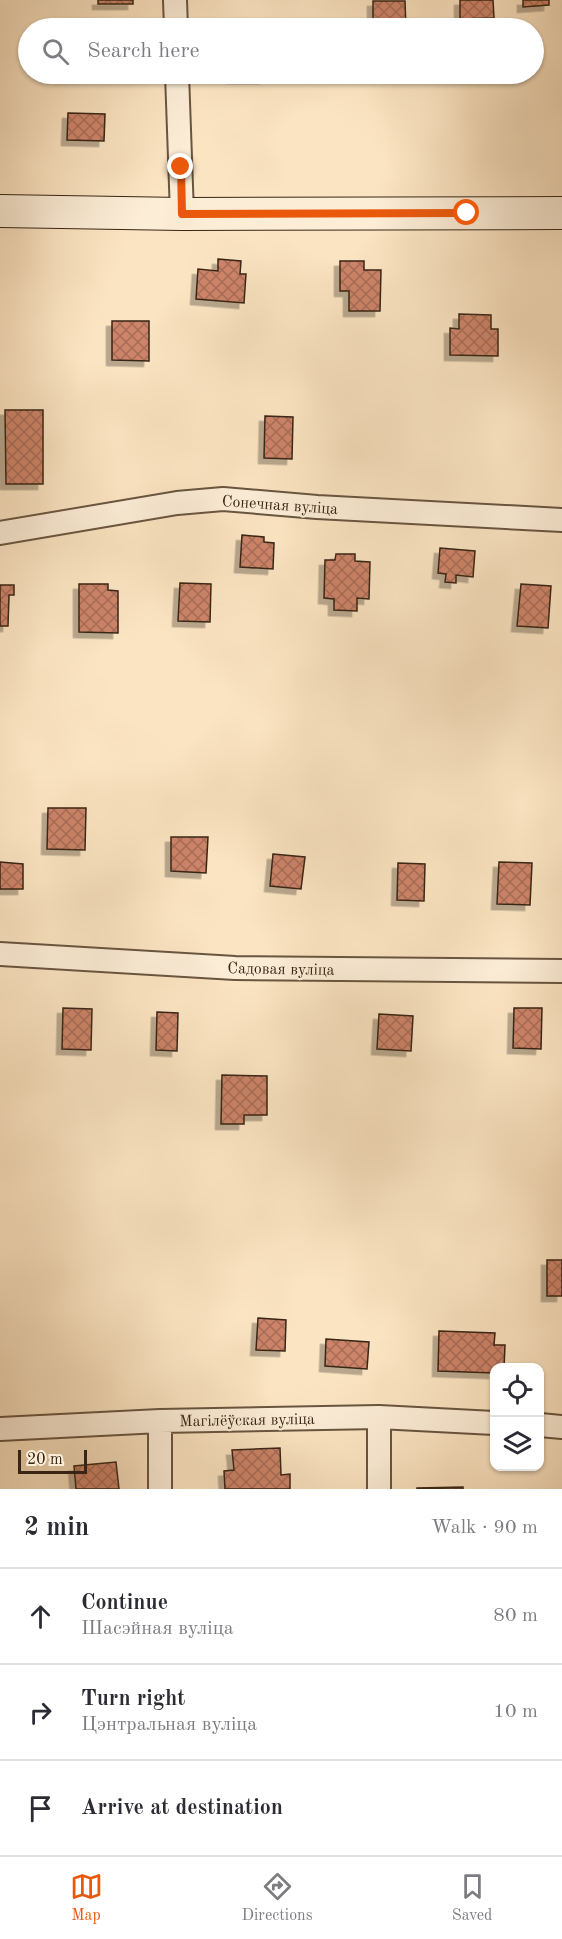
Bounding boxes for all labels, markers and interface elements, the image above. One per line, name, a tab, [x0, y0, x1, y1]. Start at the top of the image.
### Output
search box	[18, 18, 544, 84]
icon: search	[39, 35, 72, 68]
text: Search here	[87, 40, 200, 62]
route end	[167, 153, 193, 179]
route start	[453, 199, 479, 225]
street label: Сонечная вуліца	[221, 494, 339, 518]
street label: Садовая вуліца	[227, 961, 335, 979]
map controls	[490, 1363, 544, 1471]
button: locate	[490, 1363, 544, 1417]
street label: Магілёўская вуліца	[179, 1412, 315, 1430]
button: layers	[490, 1417, 544, 1471]
scale bar	[18, 1447, 87, 1474]
text: 20 m	[27, 1452, 63, 1468]
text: 2 min	[24, 1515, 89, 1541]
text: Walk · 90 m	[431, 1518, 538, 1538]
text: Continue	[81, 1592, 168, 1614]
icon: ahead	[24, 1600, 57, 1633]
text: 80 m	[493, 1606, 538, 1626]
text: Шасэйная вуліца	[81, 1619, 234, 1639]
text: Turn right	[81, 1688, 185, 1710]
icon: right	[24, 1696, 57, 1729]
text: 10 m	[493, 1702, 538, 1722]
text: Цэнтральная вуліца	[81, 1715, 257, 1735]
icon: arrive	[24, 1792, 57, 1825]
text: Arrive at destination	[81, 1797, 283, 1819]
tab: Map	[70, 1870, 103, 1926]
tab: Directions	[242, 1870, 313, 1926]
tab: Saved	[452, 1870, 492, 1926]

